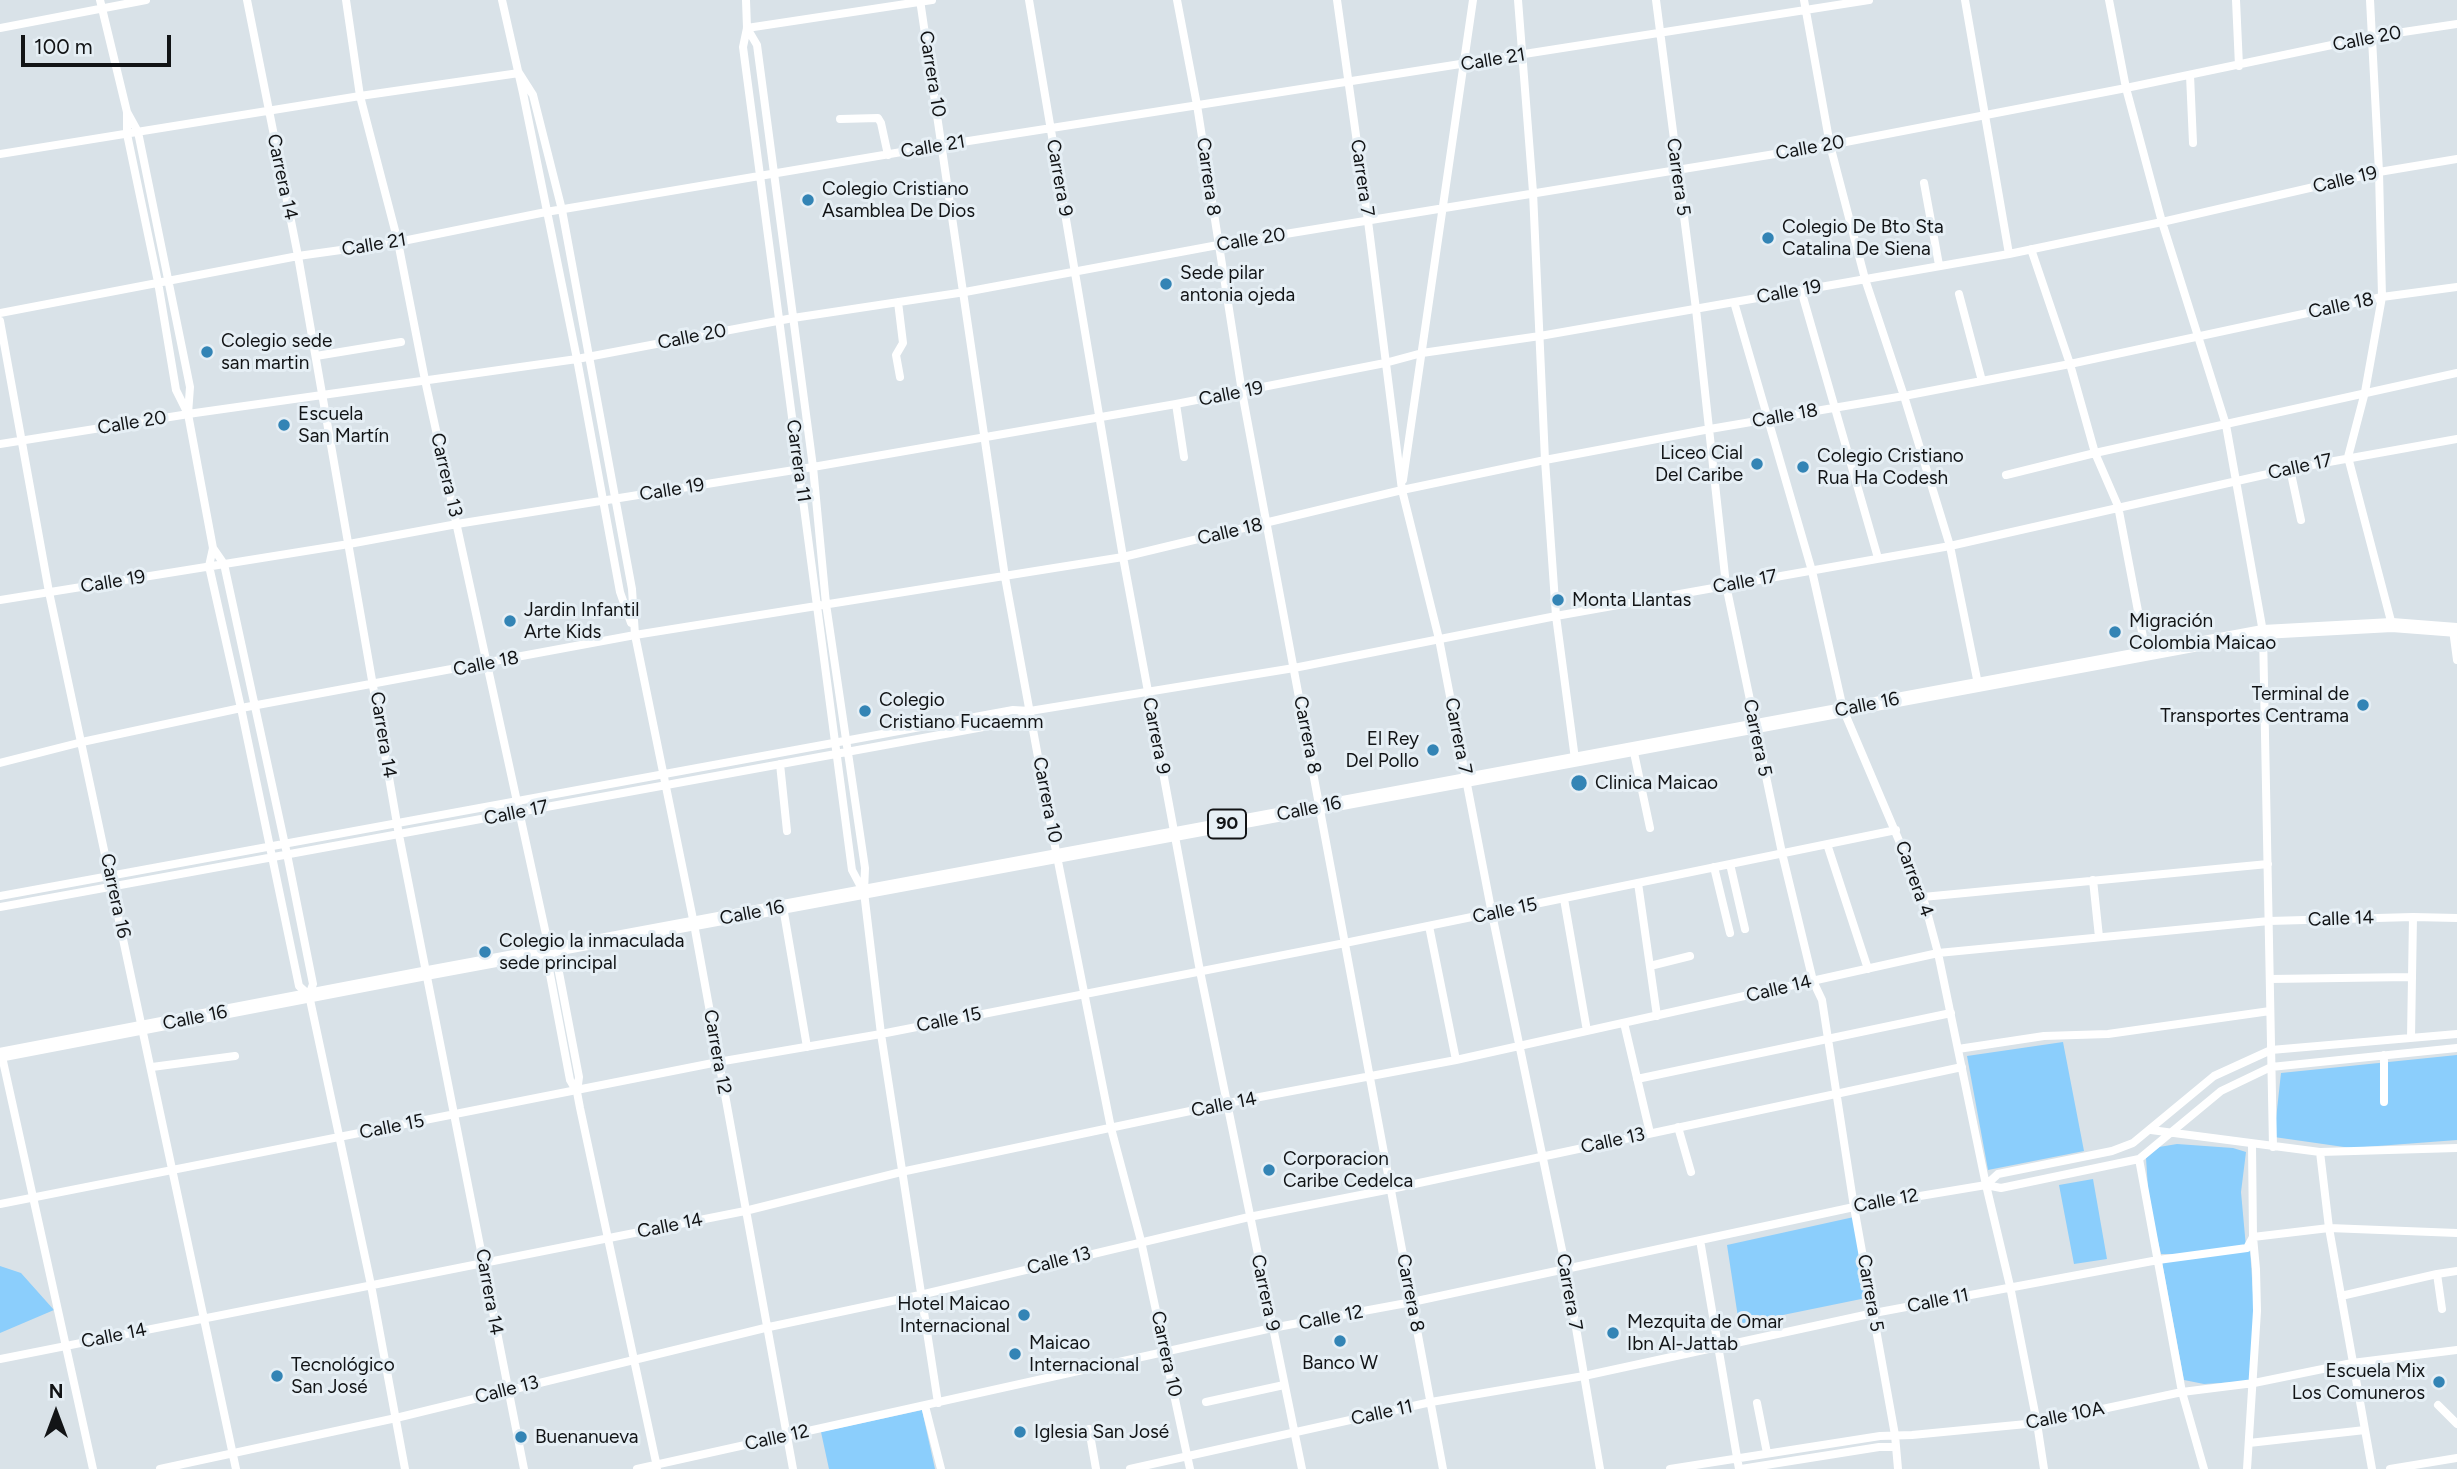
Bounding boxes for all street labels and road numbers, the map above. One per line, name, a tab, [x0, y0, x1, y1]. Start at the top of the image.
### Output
street label: Calle 20	[2331, 21, 2403, 57]
street label: Carrera 10	[914, 29, 950, 119]
street label: Calle 21	[1459, 44, 1527, 76]
street label: Calle 21	[899, 131, 967, 163]
street label: Calle 20	[1774, 131, 1846, 165]
street label: Carrera 14	[262, 132, 302, 222]
street label: Carrera 8	[1191, 136, 1225, 218]
street label: Carrera 5	[1661, 137, 1695, 217]
street label: Carrera 9	[1041, 138, 1077, 218]
street label: Carrera 7	[1345, 138, 1379, 218]
street label: Calle 19	[2311, 162, 2379, 198]
street label: Calle 20	[1215, 223, 1287, 257]
street label: Calle 21	[340, 229, 408, 261]
street label: Calle 19	[1755, 275, 1823, 309]
street label: Calle 18	[2306, 288, 2376, 324]
street label: Calle 20	[656, 319, 728, 355]
street label: Calle 19	[1197, 377, 1265, 411]
street label: Calle 18	[1750, 399, 1820, 433]
street label: Calle 20	[96, 406, 168, 440]
street label: Carrera 11	[781, 418, 815, 504]
street label: Carrera 13	[425, 431, 467, 519]
street label: Calle 17	[2266, 449, 2334, 485]
street label: Calle 19	[638, 474, 706, 506]
street label: Calle 18	[1195, 513, 1265, 551]
street label: Calle 17	[1711, 565, 1779, 599]
street label: Calle 19	[79, 566, 147, 598]
street label: Calle 18	[451, 646, 521, 682]
street label: Calle 16	[1833, 688, 1901, 722]
street label: Carrera 14	[365, 690, 401, 780]
street label: Carrera 8	[1288, 694, 1326, 776]
street label: Carrera 9	[1137, 695, 1175, 777]
street label: Carrera 7	[1439, 696, 1477, 776]
street label: Carrera 5	[1738, 697, 1776, 779]
street label: Carrera 10	[1027, 755, 1067, 845]
street label: Calle 16	[1275, 792, 1343, 826]
street label: Calle 17	[482, 796, 550, 830]
road number: 90	[1208, 810, 1246, 838]
street label: Carrera 4	[1890, 838, 1938, 920]
street label: Carrera 16	[95, 852, 135, 940]
street label: Calle 15	[1471, 893, 1539, 929]
street label: Calle 16	[718, 896, 786, 930]
street label: Calle 14	[2307, 906, 2375, 932]
street label: Calle 14	[1744, 970, 1814, 1008]
street label: Calle 16	[161, 1001, 229, 1035]
street label: Calle 15	[915, 1003, 983, 1037]
street label: Carrera 12	[698, 1008, 736, 1096]
street label: Calle 14	[1189, 1087, 1259, 1123]
street label: Calle 15	[358, 1110, 426, 1144]
street label: Calle 13	[1579, 1123, 1647, 1159]
street label: Calle 12	[1852, 1184, 1920, 1218]
street label: Calle 14	[635, 1208, 705, 1244]
street label: Calle 13	[1025, 1242, 1093, 1280]
street label: Carrera 14	[470, 1247, 508, 1337]
street label: Carrera 9	[1246, 1252, 1284, 1334]
street label: Carrera 8	[1391, 1252, 1429, 1334]
street label: Carrera 7	[1551, 1252, 1587, 1332]
street label: Carrera 5	[1852, 1252, 1888, 1334]
street label: Calle 11	[1905, 1284, 1971, 1318]
street label: Calle 12	[1297, 1301, 1365, 1335]
street label: Carrera 10	[1146, 1309, 1186, 1399]
street label: Calle 14	[79, 1318, 149, 1354]
street label: Calle 13	[473, 1371, 541, 1409]
street label: Calle 11	[1349, 1395, 1415, 1431]
street label: Calle 10A	[2024, 1397, 2106, 1435]
street label: Calle 12	[743, 1420, 811, 1456]

